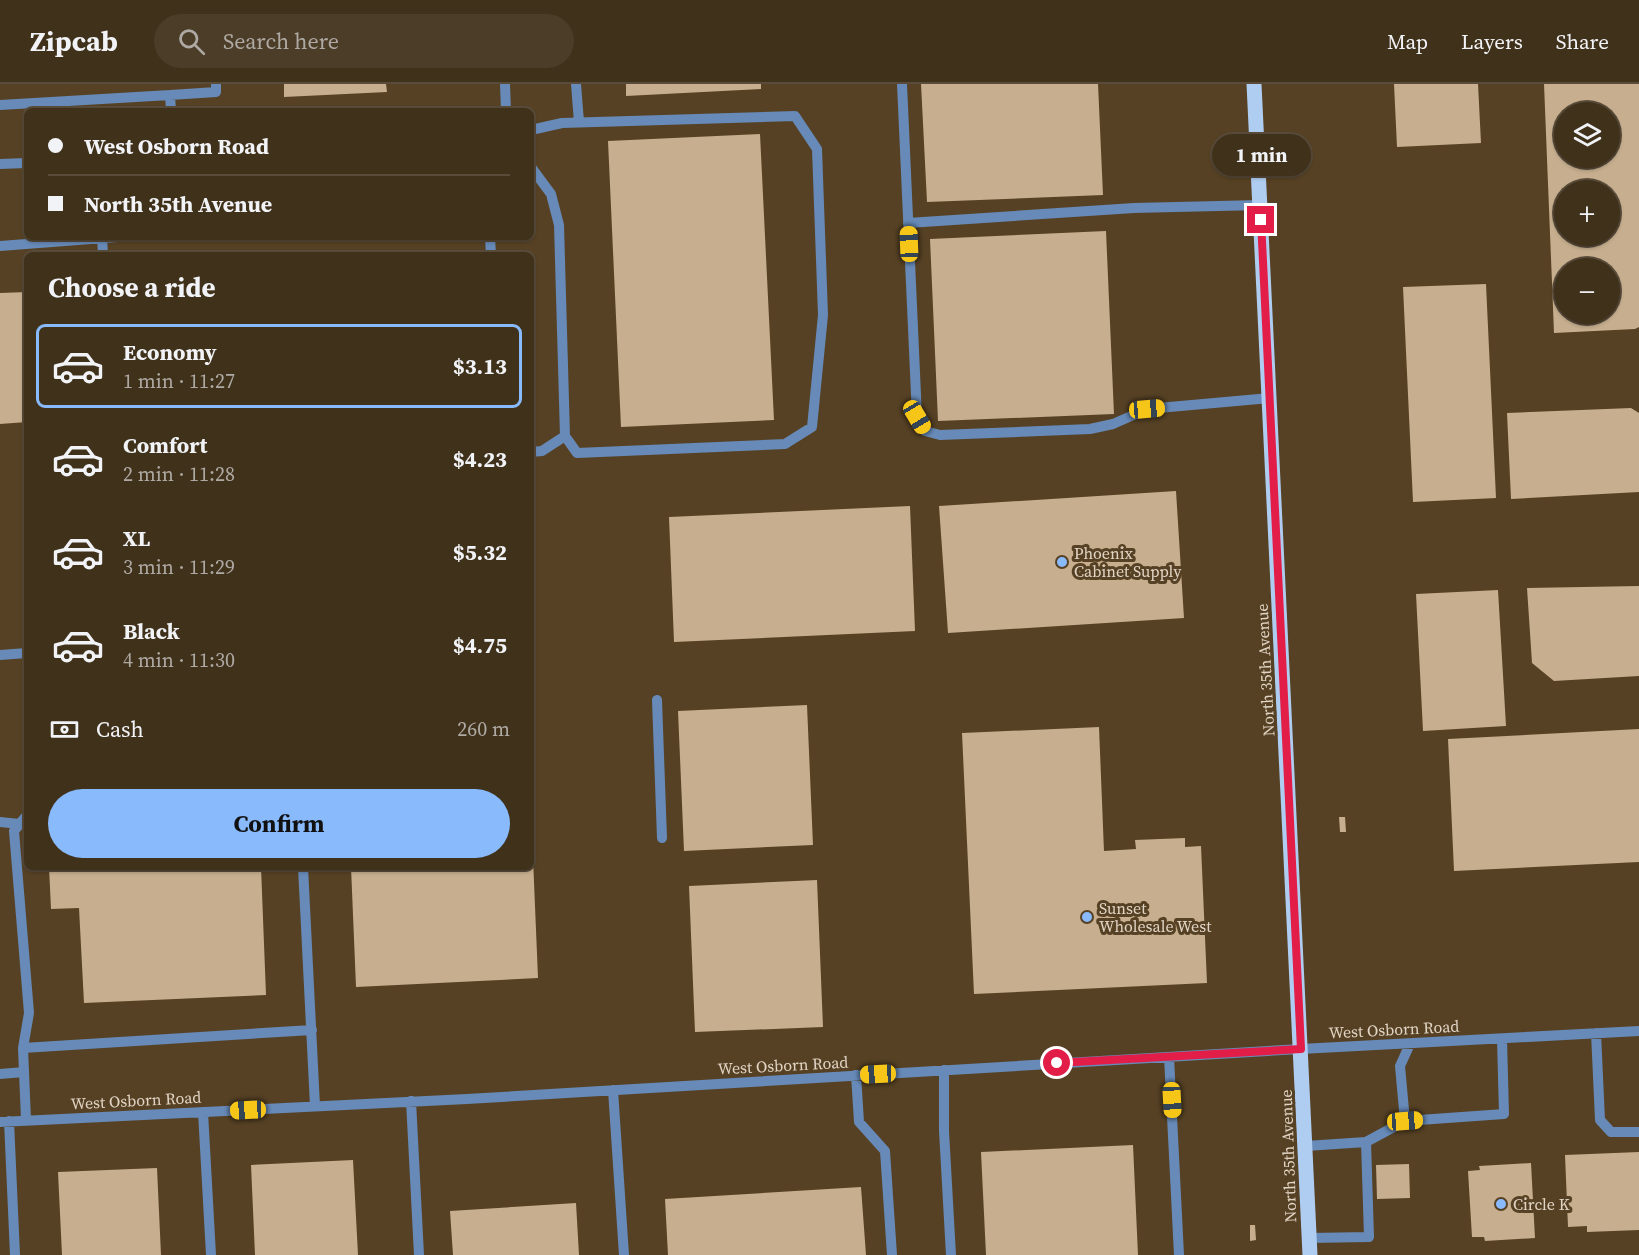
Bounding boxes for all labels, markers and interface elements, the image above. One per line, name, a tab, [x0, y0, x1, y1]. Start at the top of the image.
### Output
search box	[154, 14, 574, 68]
text: Zipcab	[30, 22, 118, 60]
icon: search	[175, 25, 208, 58]
text: Search here	[223, 26, 339, 56]
text: Map	[1387, 27, 1428, 56]
text: Layers	[1461, 27, 1523, 56]
text: Share	[1556, 27, 1609, 56]
map controls	[1554, 102, 1620, 324]
button: layers	[1554, 102, 1620, 168]
text: West Osborn Road	[84, 131, 269, 161]
callout: 1 min	[1212, 133, 1310, 175]
text: 1 min	[1236, 141, 1287, 169]
button: +	[1554, 180, 1620, 246]
text: North 35th Avenue	[84, 189, 272, 219]
route end	[1247, 206, 1274, 233]
car	[899, 226, 919, 262]
button: −	[1554, 258, 1620, 324]
text: Choose a ride	[48, 269, 216, 306]
text: Economy	[123, 337, 217, 367]
icon: car	[51, 339, 105, 393]
text: $3.13	[453, 351, 507, 381]
text: 1 min · 11:27	[123, 367, 235, 395]
car	[900, 397, 934, 437]
car	[1128, 398, 1166, 420]
text: Comfort	[123, 430, 207, 460]
icon: car	[51, 432, 105, 486]
text: $4.23	[453, 444, 507, 474]
text: 2 min · 11:28	[123, 460, 235, 488]
text: XL	[123, 523, 150, 553]
icon: car	[51, 525, 105, 579]
text: $5.32	[453, 537, 507, 567]
place label: Phoenix Cabinet Supply	[1074, 542, 1182, 582]
text: 3 min · 11:29	[123, 553, 235, 581]
marker: Phoenix Cabinet Supply	[1055, 555, 1069, 569]
street label: North 35th Avenue	[1251, 603, 1279, 737]
text: Black	[123, 616, 180, 646]
icon: car	[51, 618, 105, 672]
text: $4.75	[453, 630, 507, 660]
text: 4 min · 11:30	[123, 646, 235, 674]
icon: cash	[48, 713, 81, 746]
text: Cash	[96, 714, 144, 744]
text: 260 m	[457, 715, 510, 743]
button: Confirm	[48, 789, 510, 858]
place label: Sunset Wholesale West	[1099, 897, 1212, 937]
marker: Sunset Wholesale West	[1080, 910, 1094, 924]
street label: West Osborn Road	[1328, 1015, 1460, 1043]
route start	[1043, 1049, 1070, 1076]
street label: West Osborn Road	[717, 1051, 849, 1079]
car	[860, 1064, 896, 1084]
car	[1162, 1082, 1182, 1118]
street label: West Osborn Road	[70, 1086, 202, 1114]
street label: North 35th Avenue	[1275, 1089, 1301, 1223]
car	[230, 1100, 266, 1120]
car	[1386, 1111, 1424, 1131]
place label: Circle K	[1513, 1193, 1570, 1215]
marker: Circle K	[1494, 1197, 1508, 1211]

